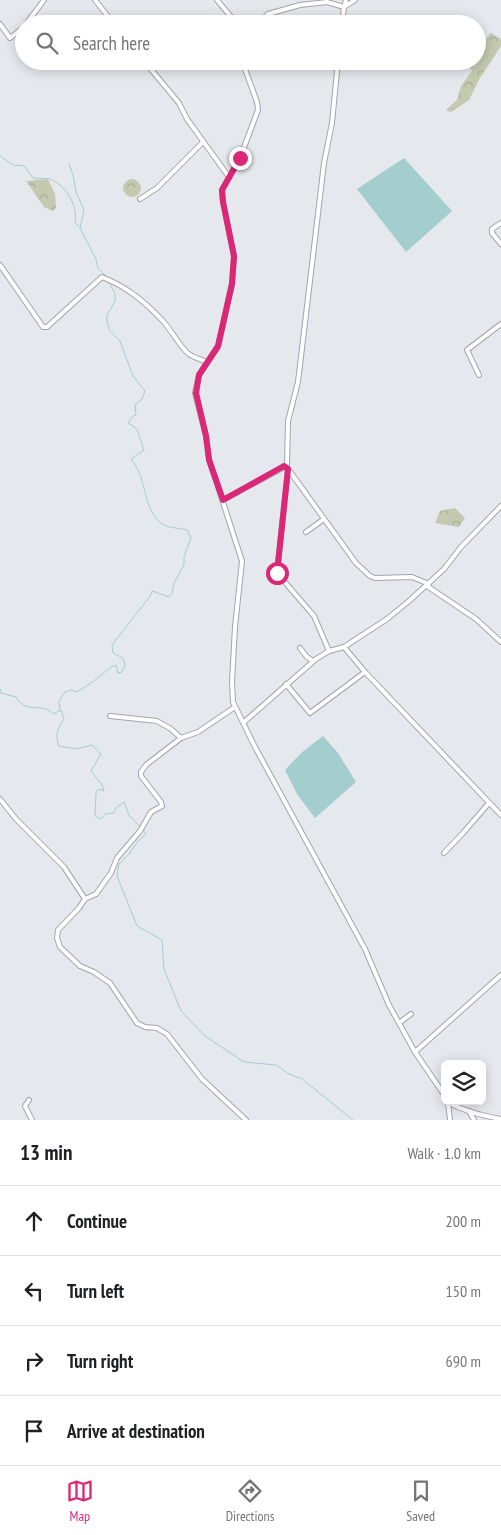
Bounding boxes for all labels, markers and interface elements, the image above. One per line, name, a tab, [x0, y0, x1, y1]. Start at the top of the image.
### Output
search box	[15, 15, 486, 70]
icon: search	[33, 29, 61, 57]
text: Search here	[73, 31, 150, 55]
route end	[229, 147, 252, 170]
route start	[266, 562, 289, 585]
map controls	[441, 1060, 486, 1105]
button: layers	[441, 1060, 486, 1105]
text: 13 min	[20, 1139, 72, 1166]
text: Walk · 1.0 km	[407, 1143, 481, 1163]
icon: ahead	[20, 1207, 48, 1235]
text: Continue	[67, 1209, 127, 1233]
text: 200 m	[446, 1211, 481, 1231]
icon: left	[20, 1277, 48, 1305]
text: Turn left	[67, 1279, 124, 1303]
text: 150 m	[446, 1281, 481, 1301]
icon: right	[20, 1347, 48, 1375]
text: Turn right	[67, 1349, 133, 1373]
text: 690 m	[446, 1351, 481, 1371]
icon: arrive	[20, 1417, 48, 1445]
text: Arrive at destination	[67, 1419, 205, 1443]
tab: Map	[66, 1477, 94, 1525]
tab: Directions	[226, 1477, 274, 1525]
tab: Saved	[406, 1477, 435, 1525]

